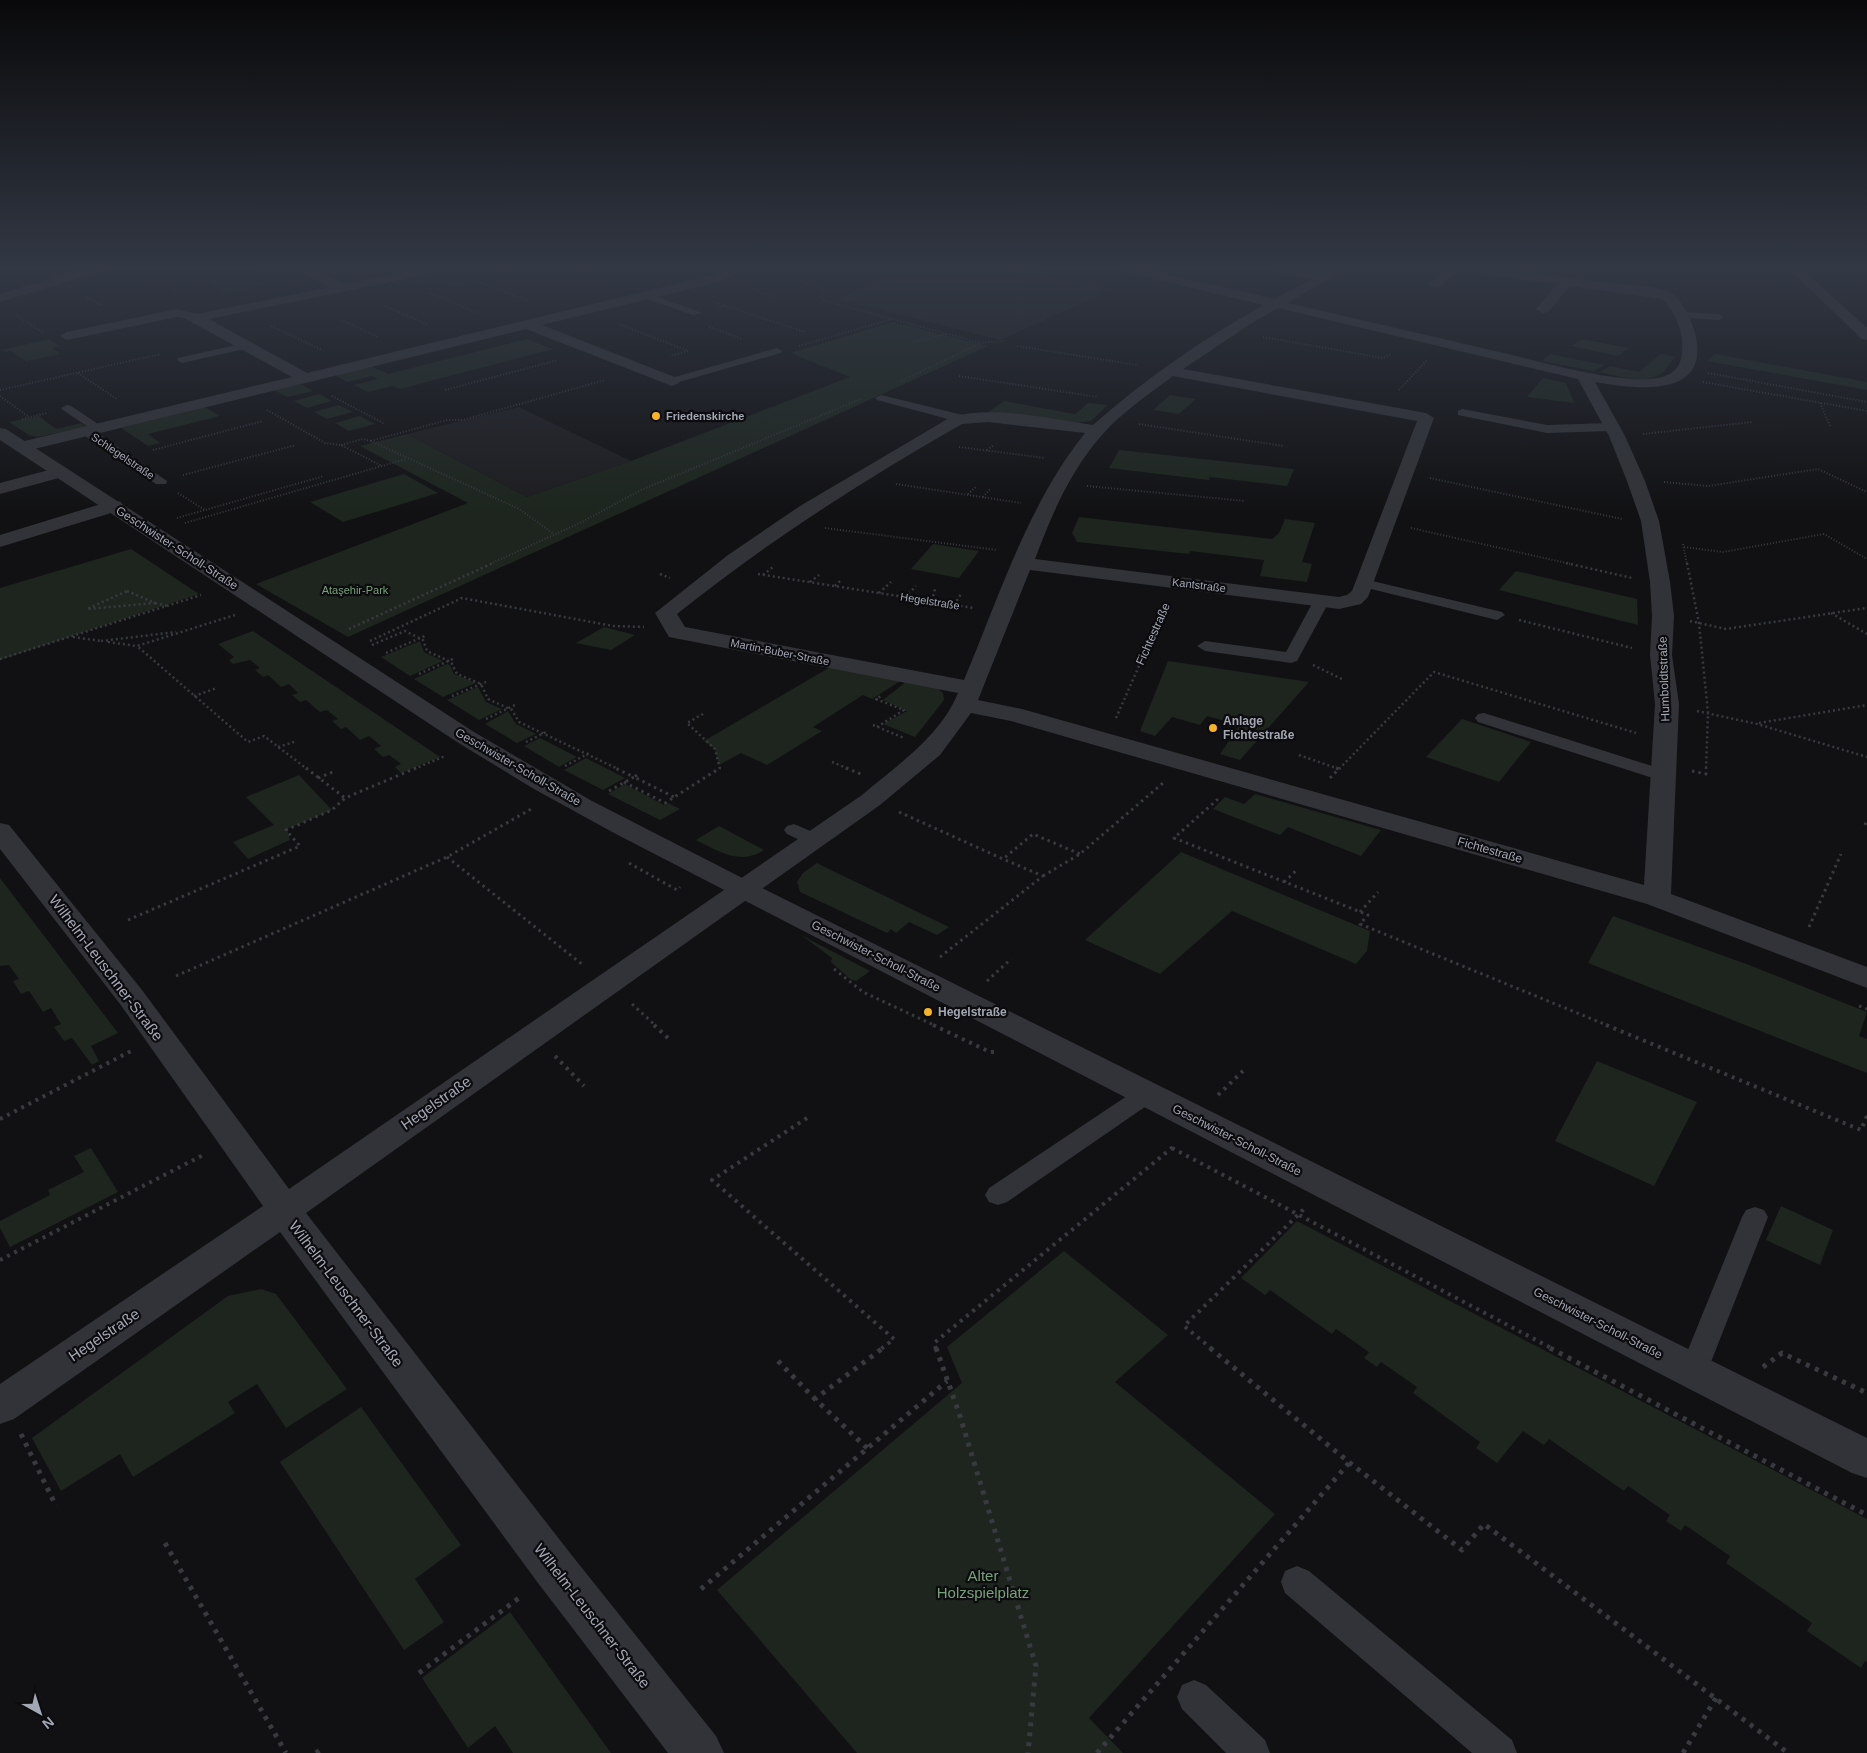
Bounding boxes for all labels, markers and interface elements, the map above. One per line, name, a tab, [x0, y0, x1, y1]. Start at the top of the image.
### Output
marker: Friedenskirche	[650, 410, 662, 422]
place label: Friedenskirche	[666, 410, 744, 422]
street label: Schlegelstraße	[89, 431, 157, 481]
street label: Geschwister-Scholl-Straße	[113, 503, 241, 593]
street label: Kantstraße	[1172, 576, 1226, 594]
park label: Ataşehir-Park	[322, 584, 389, 596]
street label: Hegelstraße	[899, 590, 961, 612]
street label: Fichtestraße	[1133, 600, 1173, 667]
street label: Humboldtstraße	[1656, 636, 1672, 722]
street label: Martin-Buber-Straße	[730, 637, 830, 667]
place label: Anlage Fichtestraße	[1223, 714, 1295, 742]
marker: Anlage Fichtestraße	[1207, 722, 1219, 734]
street label: Geschwister-Scholl-Straße	[453, 725, 584, 809]
street label: Fichtestraße	[1456, 834, 1524, 866]
street label: Wilhelm-Leuschner-Straße	[46, 891, 167, 1044]
street label: Geschwister-Scholl-Straße	[809, 917, 943, 995]
place label: Hegelstraße	[938, 1005, 1007, 1019]
marker: Hegelstraße	[922, 1006, 934, 1018]
street label: Hegelstraße	[397, 1072, 474, 1133]
street label: Geschwister-Scholl-Straße	[1170, 1101, 1304, 1179]
street label: Wilhelm-Leuschner-Straße	[286, 1217, 407, 1370]
street label: Geschwister-Scholl-Straße	[1531, 1284, 1665, 1362]
street label: Hegelstraße	[65, 1305, 142, 1364]
street label: Wilhelm-Leuschner-Straße	[531, 1540, 654, 1691]
park label: Alter Holzspielplatz	[937, 1567, 1029, 1601]
north arrow	[15, 1688, 65, 1738]
text: N	[39, 1714, 57, 1733]

